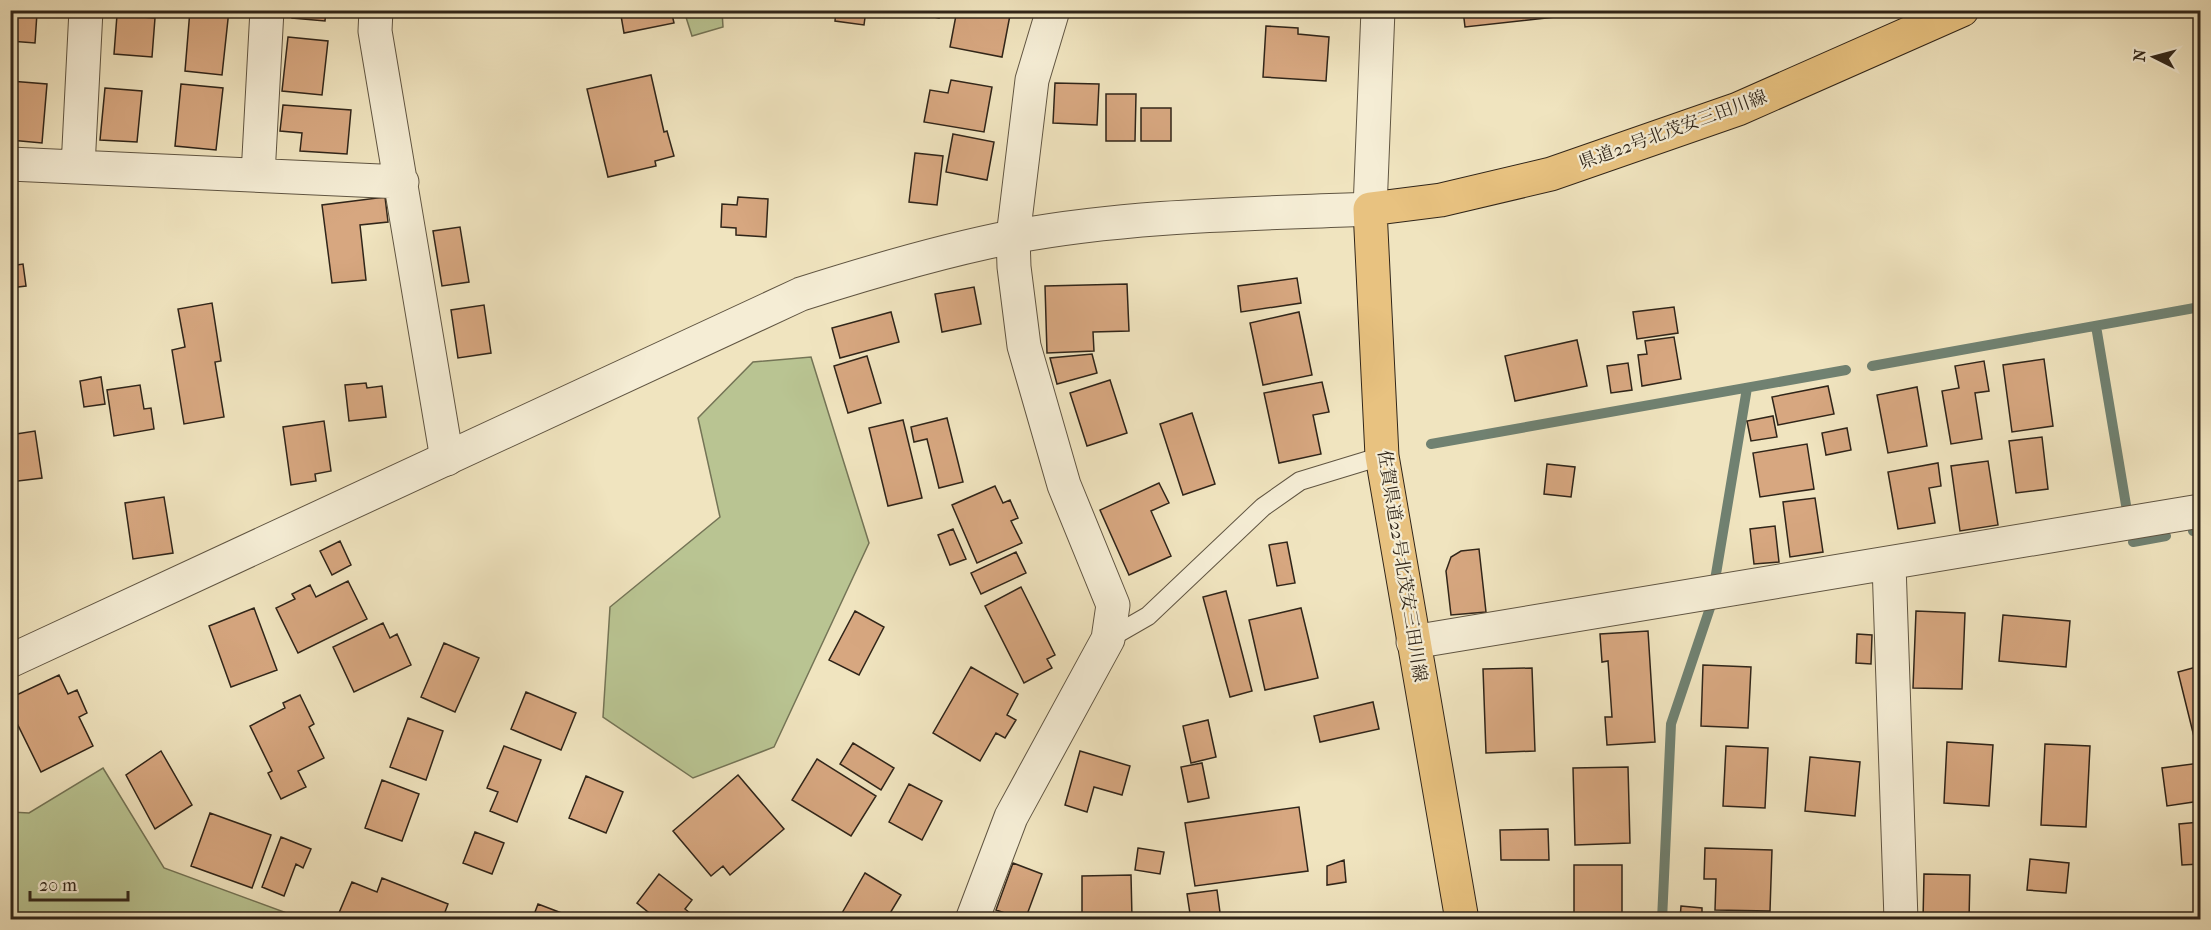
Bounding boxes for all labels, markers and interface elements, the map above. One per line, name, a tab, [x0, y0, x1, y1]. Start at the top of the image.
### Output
north arrow	[2124, 27, 2184, 87]
text: N	[2129, 48, 2150, 63]
street label: 県道22号北茂安三田川線	[1576, 86, 1770, 174]
street label: 佐賀県道22号北茂安三田川線	[1373, 449, 1431, 683]
scale bar	[30, 864, 128, 902]
text: 20 m	[39, 875, 77, 896]

